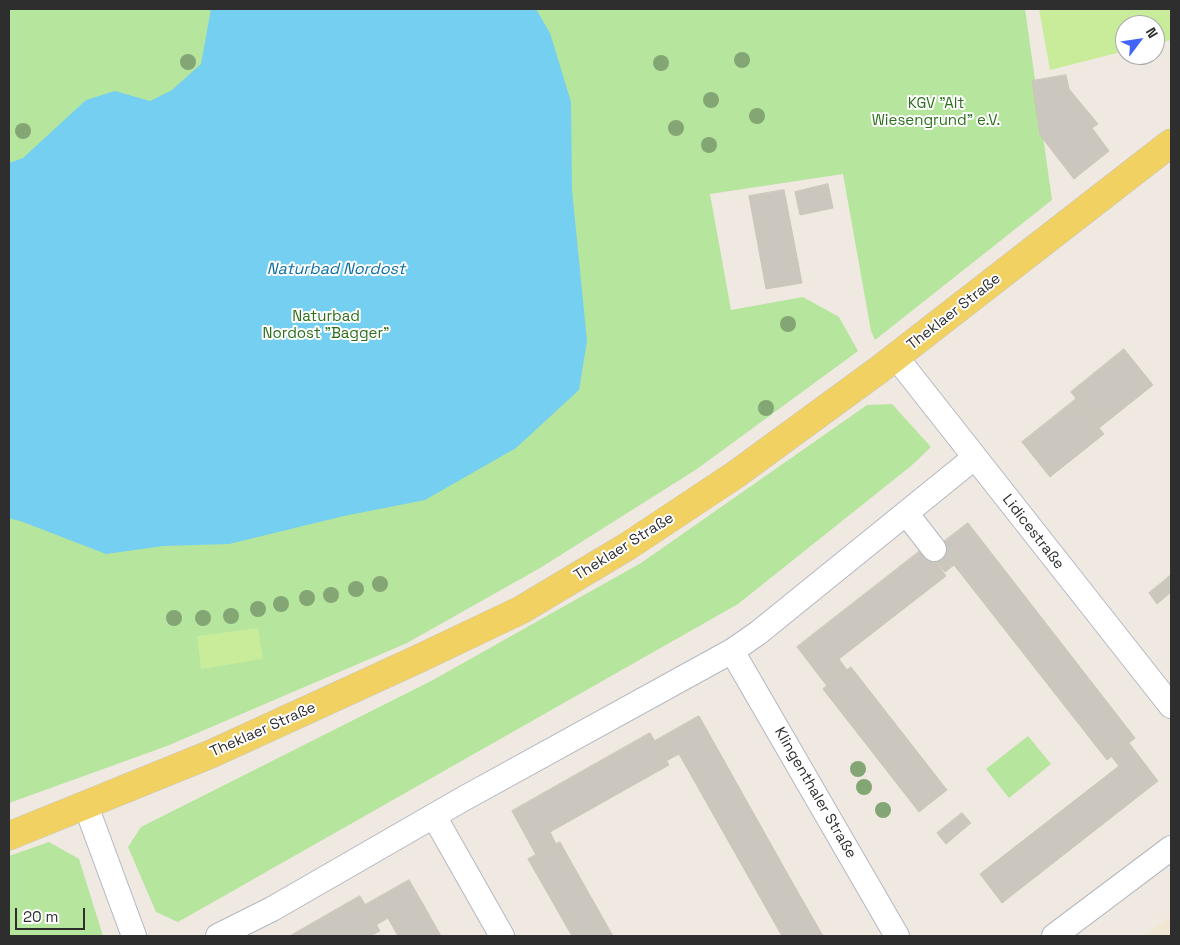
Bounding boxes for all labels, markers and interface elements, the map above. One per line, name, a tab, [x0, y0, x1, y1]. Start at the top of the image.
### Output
north arrow	[1115, 15, 1165, 65]
text: N	[1142, 24, 1162, 41]
park label: KGV "Alt Wiesengrund" e.V.	[872, 95, 1000, 130]
water label: Naturbad Nordost	[267, 260, 405, 280]
street label: Theklaer Straße	[904, 270, 1004, 354]
park label: Naturbad Nordost "Bagger"	[263, 308, 389, 343]
street label: Lidicestraße	[998, 491, 1068, 573]
street label: Theklaer Straße	[571, 509, 677, 585]
street label: Theklaer Straße	[207, 699, 319, 761]
street label: Klingenthaler Straße	[770, 724, 860, 862]
scale bar	[18, 898, 88, 930]
text: 20 m	[23, 907, 58, 926]

